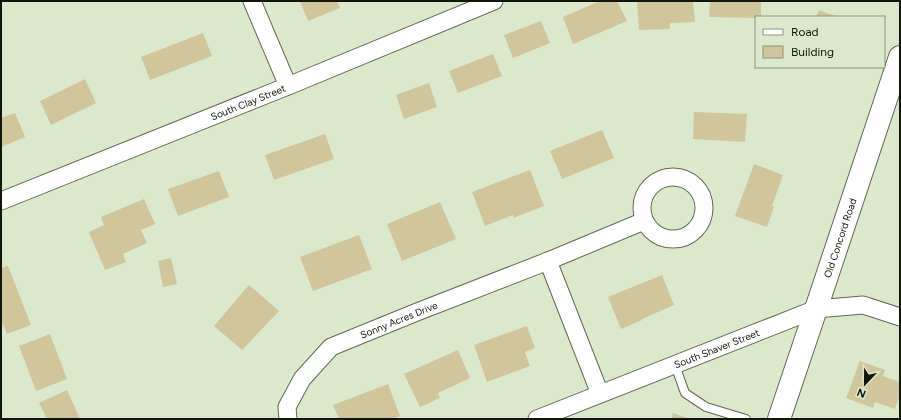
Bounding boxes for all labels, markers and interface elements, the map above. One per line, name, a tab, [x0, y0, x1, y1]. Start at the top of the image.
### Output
legend	[755, 16, 885, 68]
text: Road	[791, 25, 819, 39]
text: Building	[791, 45, 834, 59]
street label: South Clay Street	[209, 81, 287, 123]
street label: Old Concord Road	[820, 196, 859, 279]
street label: Sonny Acres Drive	[358, 298, 440, 341]
street label: South Shaver Street	[672, 325, 761, 371]
north arrow	[845, 364, 885, 404]
text: N	[855, 385, 868, 400]

